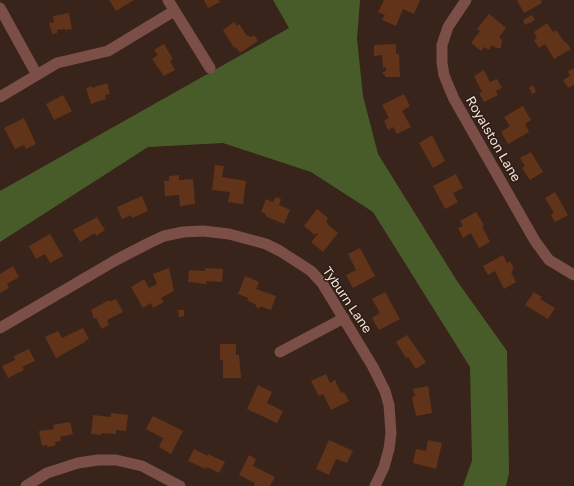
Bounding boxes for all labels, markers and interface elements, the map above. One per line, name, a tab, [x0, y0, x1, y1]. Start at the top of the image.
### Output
street label: Royalston Lane	[462, 93, 524, 185]
street label: Tyburn Lane	[319, 264, 375, 336]

